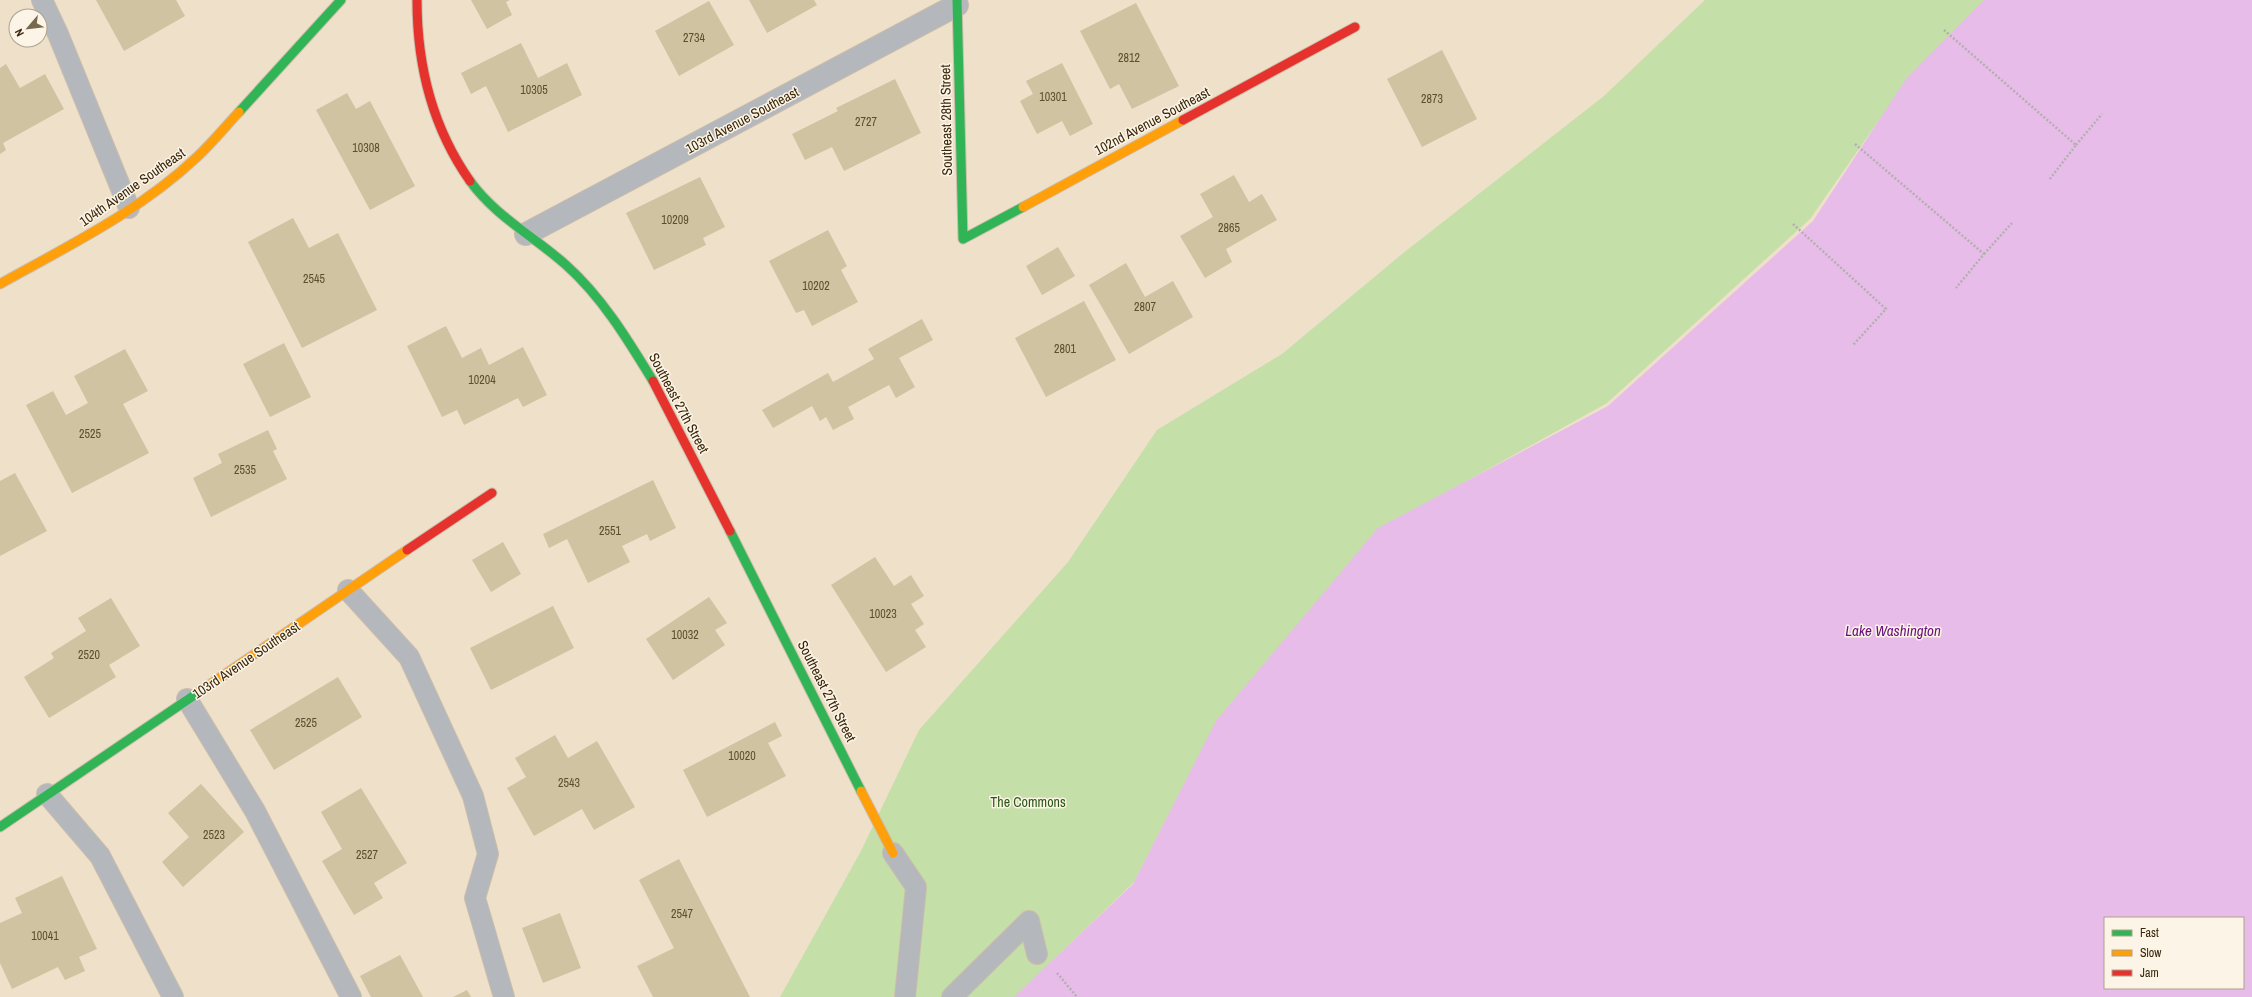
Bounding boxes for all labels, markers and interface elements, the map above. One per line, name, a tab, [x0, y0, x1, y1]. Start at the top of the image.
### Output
north arrow	[8, 8, 48, 48]
text: N	[11, 27, 27, 39]
house number: 2734	[683, 30, 705, 46]
house number: 2812	[1118, 50, 1140, 66]
street label: Southeast 28th Street	[936, 64, 956, 176]
house number: 10305	[520, 82, 548, 98]
street label: 103rd Avenue Southeast	[682, 83, 802, 157]
street label: 102nd Avenue Southeast	[1091, 83, 1213, 159]
house number: 10301	[1039, 89, 1067, 105]
house number: 2873	[1421, 91, 1443, 107]
house number: 2727	[855, 114, 877, 130]
house number: 10308	[352, 140, 380, 156]
street label: 104th Avenue Southeast	[76, 144, 188, 230]
house number: 10209	[661, 212, 689, 228]
house number: 2865	[1218, 220, 1240, 236]
house number: 2545	[303, 271, 325, 287]
house number: 10202	[802, 278, 830, 294]
house number: 2807	[1134, 299, 1156, 315]
house number: 2801	[1054, 341, 1076, 357]
street label: Southeast 27th Street	[645, 350, 713, 456]
house number: 10204	[468, 372, 496, 388]
house number: 2525	[79, 426, 101, 442]
house number: 2535	[234, 462, 256, 478]
house number: 2551	[599, 523, 621, 539]
house number: 10023	[869, 606, 897, 622]
street label: 103rd Avenue Southeast	[189, 617, 303, 703]
water label: Lake Washington	[1845, 620, 1941, 641]
house number: 10032	[671, 627, 699, 643]
street label: Southeast 27th Street	[794, 637, 860, 745]
house number: 2520	[78, 647, 100, 663]
house number: 2525	[295, 715, 317, 731]
house number: 10020	[728, 748, 756, 764]
house number: 2543	[558, 775, 580, 791]
park label: The Commons	[990, 793, 1066, 811]
house number: 2523	[203, 827, 225, 843]
house number: 2527	[356, 847, 378, 863]
house number: 2547	[671, 906, 693, 922]
legend	[2104, 917, 2244, 989]
text: Fast	[2140, 925, 2159, 941]
house number: 10041	[31, 928, 59, 944]
text: Slow	[2140, 945, 2162, 961]
text: Jam	[2140, 965, 2159, 981]

